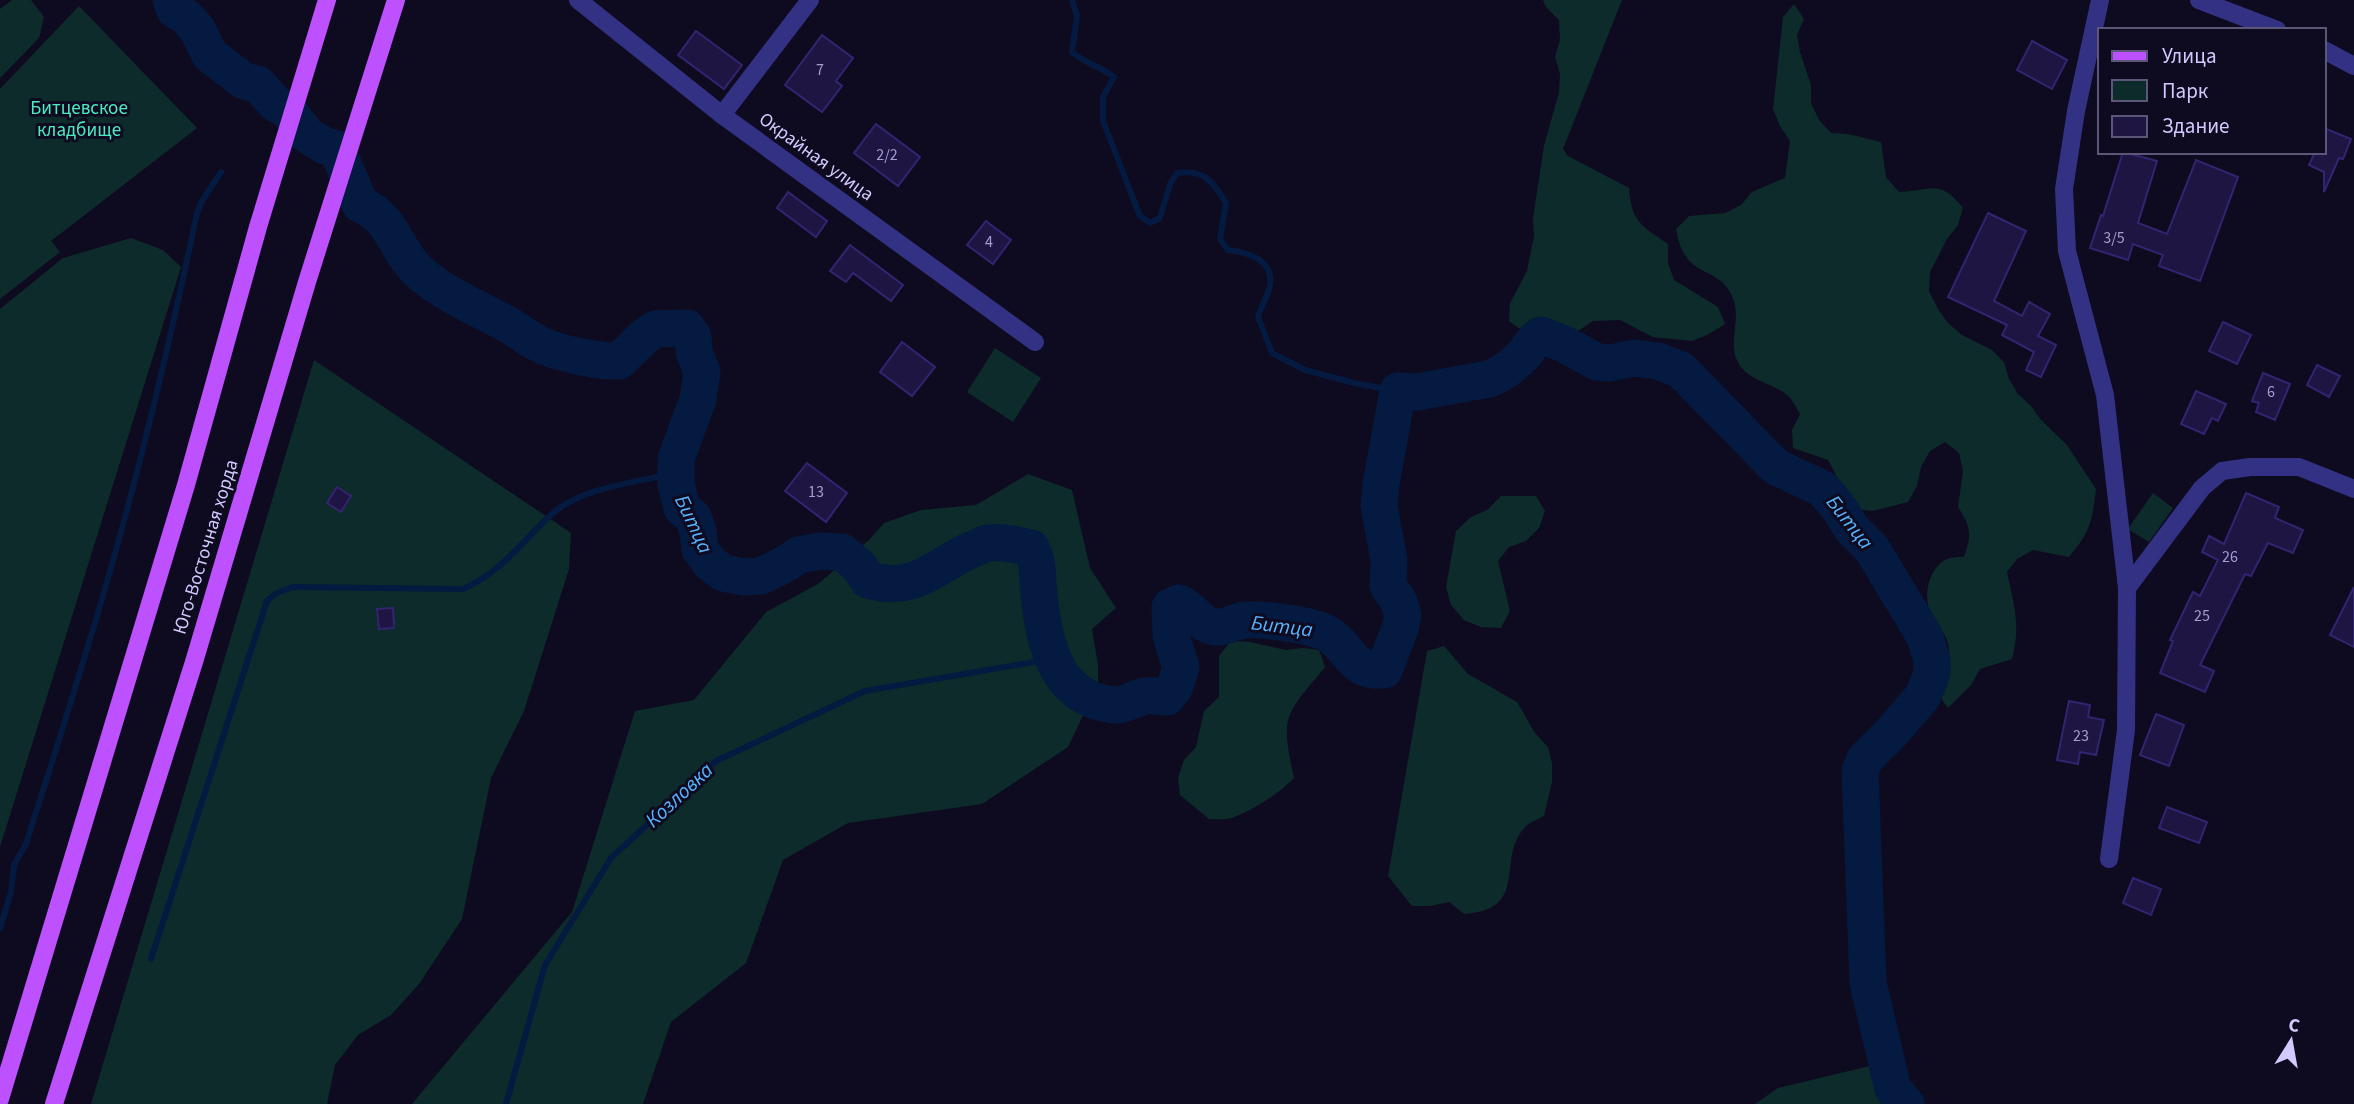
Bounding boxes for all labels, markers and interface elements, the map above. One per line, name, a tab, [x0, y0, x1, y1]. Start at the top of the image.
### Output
legend	[2098, 28, 2326, 154]
text: Улица	[2162, 41, 2217, 71]
house number: 7	[816, 59, 824, 81]
text: Парк	[2162, 76, 2209, 106]
park label: Битцевское кладбище	[30, 95, 128, 144]
street label: Окрайная улица	[753, 106, 879, 208]
text: Здание	[2162, 111, 2230, 141]
house number: 2/2	[876, 144, 898, 166]
house number: 3/5	[2103, 227, 2125, 249]
house number: 4	[985, 231, 993, 253]
house number: 6	[2267, 381, 2275, 403]
street label: Юго-Восточная хорда	[167, 456, 245, 638]
house number: 13	[808, 481, 824, 503]
water label: Битца	[1819, 488, 1881, 556]
water label: Битца	[667, 490, 721, 558]
house number: 26	[2222, 546, 2238, 568]
house number: 25	[2194, 605, 2210, 627]
water label: Битца	[1249, 607, 1315, 645]
house number: 23	[2073, 725, 2089, 747]
water label: Козловка	[638, 756, 720, 834]
north arrow	[2256, 1006, 2326, 1076]
text: С	[2286, 1011, 2302, 1040]

